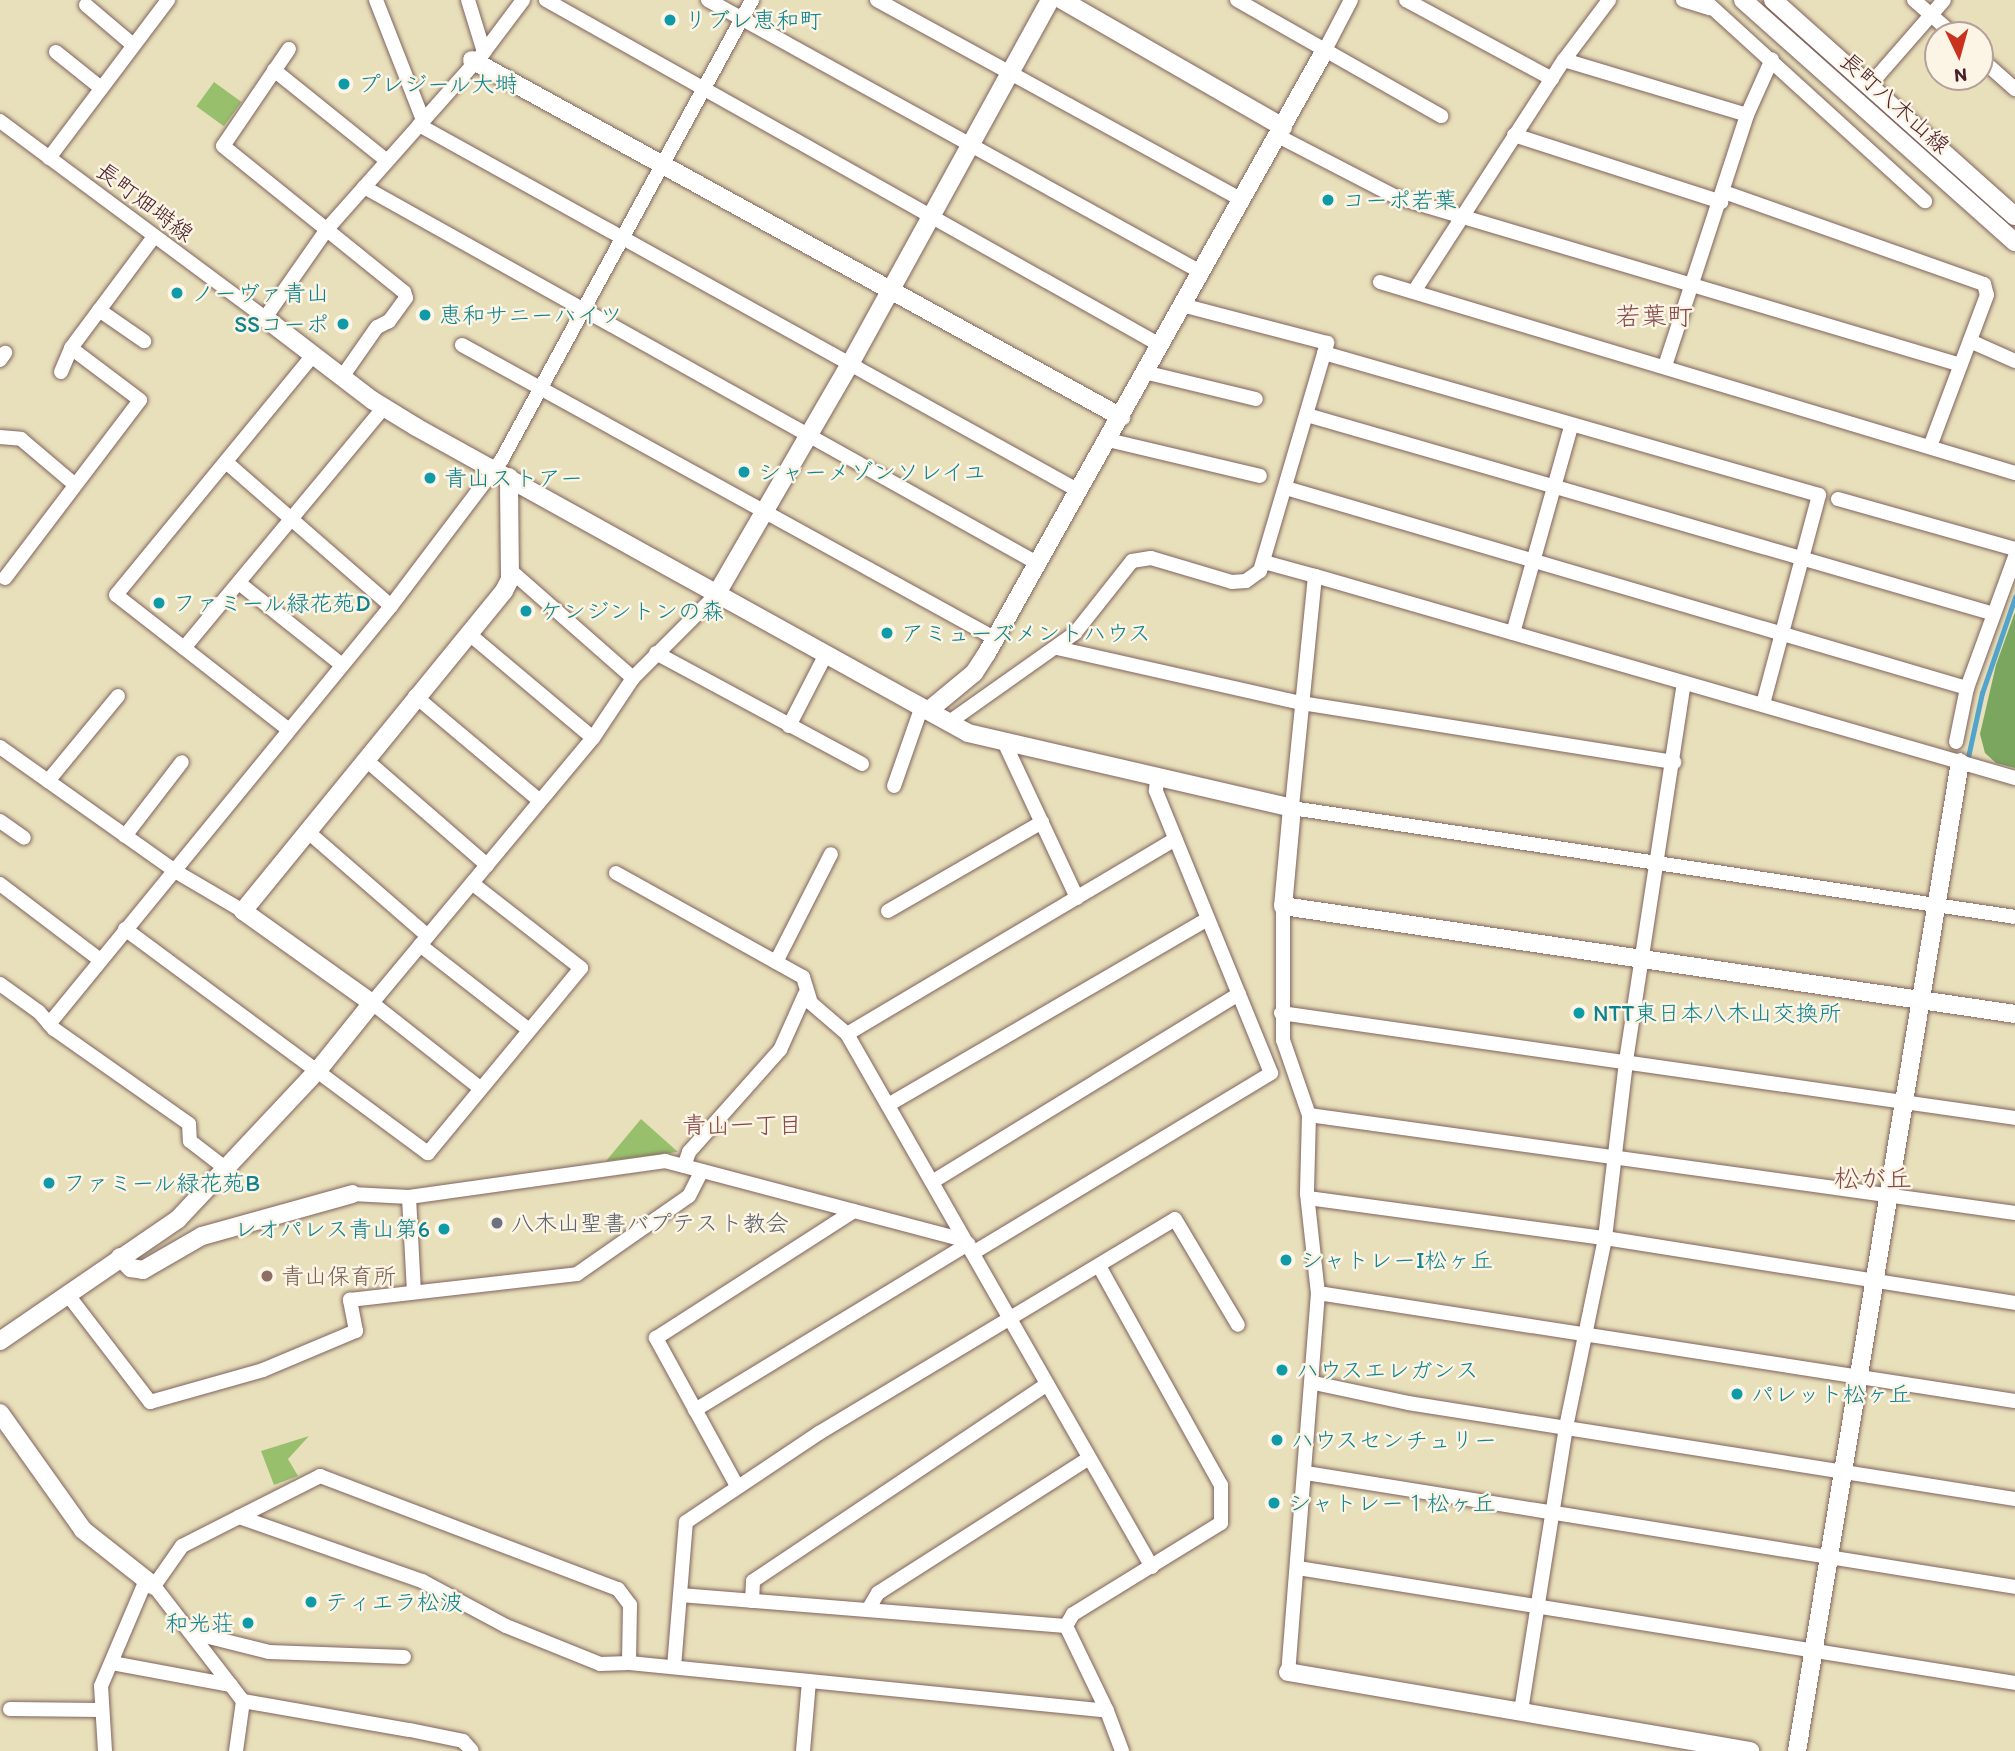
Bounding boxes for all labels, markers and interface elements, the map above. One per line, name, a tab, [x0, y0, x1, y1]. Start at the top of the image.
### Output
place label: リブレ恵和町	[684, 6, 822, 34]
marker: リブレ恵和町	[662, 12, 678, 28]
north arrow	[1924, 21, 1994, 91]
street label: 長町八木山線	[1834, 47, 1956, 159]
text: N	[1953, 63, 1968, 87]
place label: プレジール大塒	[358, 70, 519, 98]
marker: プレジール大塒	[336, 76, 352, 92]
street label: 長町畑塒線	[91, 156, 199, 248]
place label: コーポ若葉	[1342, 186, 1457, 214]
marker: コーポ若葉	[1320, 192, 1336, 208]
place label: ノーヴァ青山	[191, 279, 329, 307]
marker: ノーヴァ青山	[169, 285, 185, 301]
place label: 恵和サニーハイツ	[439, 301, 623, 329]
district label: 若葉町	[1615, 301, 1693, 333]
marker: 恵和サニーハイツ	[417, 307, 433, 323]
place label: SSコーポ	[234, 310, 329, 338]
marker: SSコーポ	[335, 316, 351, 332]
place label: シャーメゾンソレイユ	[758, 458, 988, 486]
place label: 青山ストアー	[444, 464, 581, 492]
marker: シャーメゾンソレイユ	[736, 464, 752, 480]
marker: 青山ストアー	[422, 470, 438, 486]
place label: ファミール緑花苑D	[173, 589, 372, 617]
marker: ファミール緑花苑D	[151, 595, 167, 611]
place label: ケンジントンの森	[540, 597, 724, 625]
marker: ケンジントンの森	[518, 603, 534, 619]
place label: アミューズメントハウス	[901, 619, 1154, 647]
marker: アミューズメントハウス	[879, 625, 895, 641]
place label: NTT東日本八木山交換所	[1593, 999, 1841, 1027]
marker: NTT東日本八木山交換所	[1571, 1005, 1587, 1021]
district label: 青山一丁目	[682, 1111, 802, 1139]
district label: 松が丘	[1834, 1163, 1912, 1195]
place label: ファミール緑花苑B	[63, 1169, 261, 1197]
marker: ファミール緑花苑B	[41, 1175, 57, 1191]
place label: 八木山聖書バプテスト教会	[511, 1209, 787, 1237]
place label: レオパレス青山第6	[234, 1215, 430, 1243]
marker: 八木山聖書バプテスト教会	[489, 1215, 505, 1231]
marker: レオパレス青山第6	[436, 1221, 452, 1237]
place label: シャトレーI松ヶ丘	[1300, 1246, 1493, 1274]
marker: シャトレーI松ヶ丘	[1278, 1252, 1294, 1268]
place label: 青山保育所	[281, 1262, 396, 1290]
marker: 青山保育所	[259, 1268, 275, 1284]
place label: ハウスエレガンス	[1296, 1356, 1480, 1384]
marker: ハウスエレガンス	[1274, 1362, 1290, 1378]
place label: パレット松ヶ丘	[1751, 1380, 1912, 1408]
marker: パレット松ヶ丘	[1729, 1386, 1745, 1402]
place label: ハウスセンチュリー	[1291, 1426, 1498, 1454]
marker: ハウスセンチュリー	[1269, 1432, 1285, 1448]
place label: シャトレー１松ヶ丘	[1288, 1489, 1496, 1517]
marker: シャトレー１松ヶ丘	[1266, 1495, 1282, 1511]
place label: ティエラ松波	[325, 1588, 463, 1616]
marker: ティエラ松波	[303, 1594, 319, 1610]
place label: 和光荘	[165, 1609, 234, 1637]
marker: 和光荘	[240, 1615, 256, 1631]

